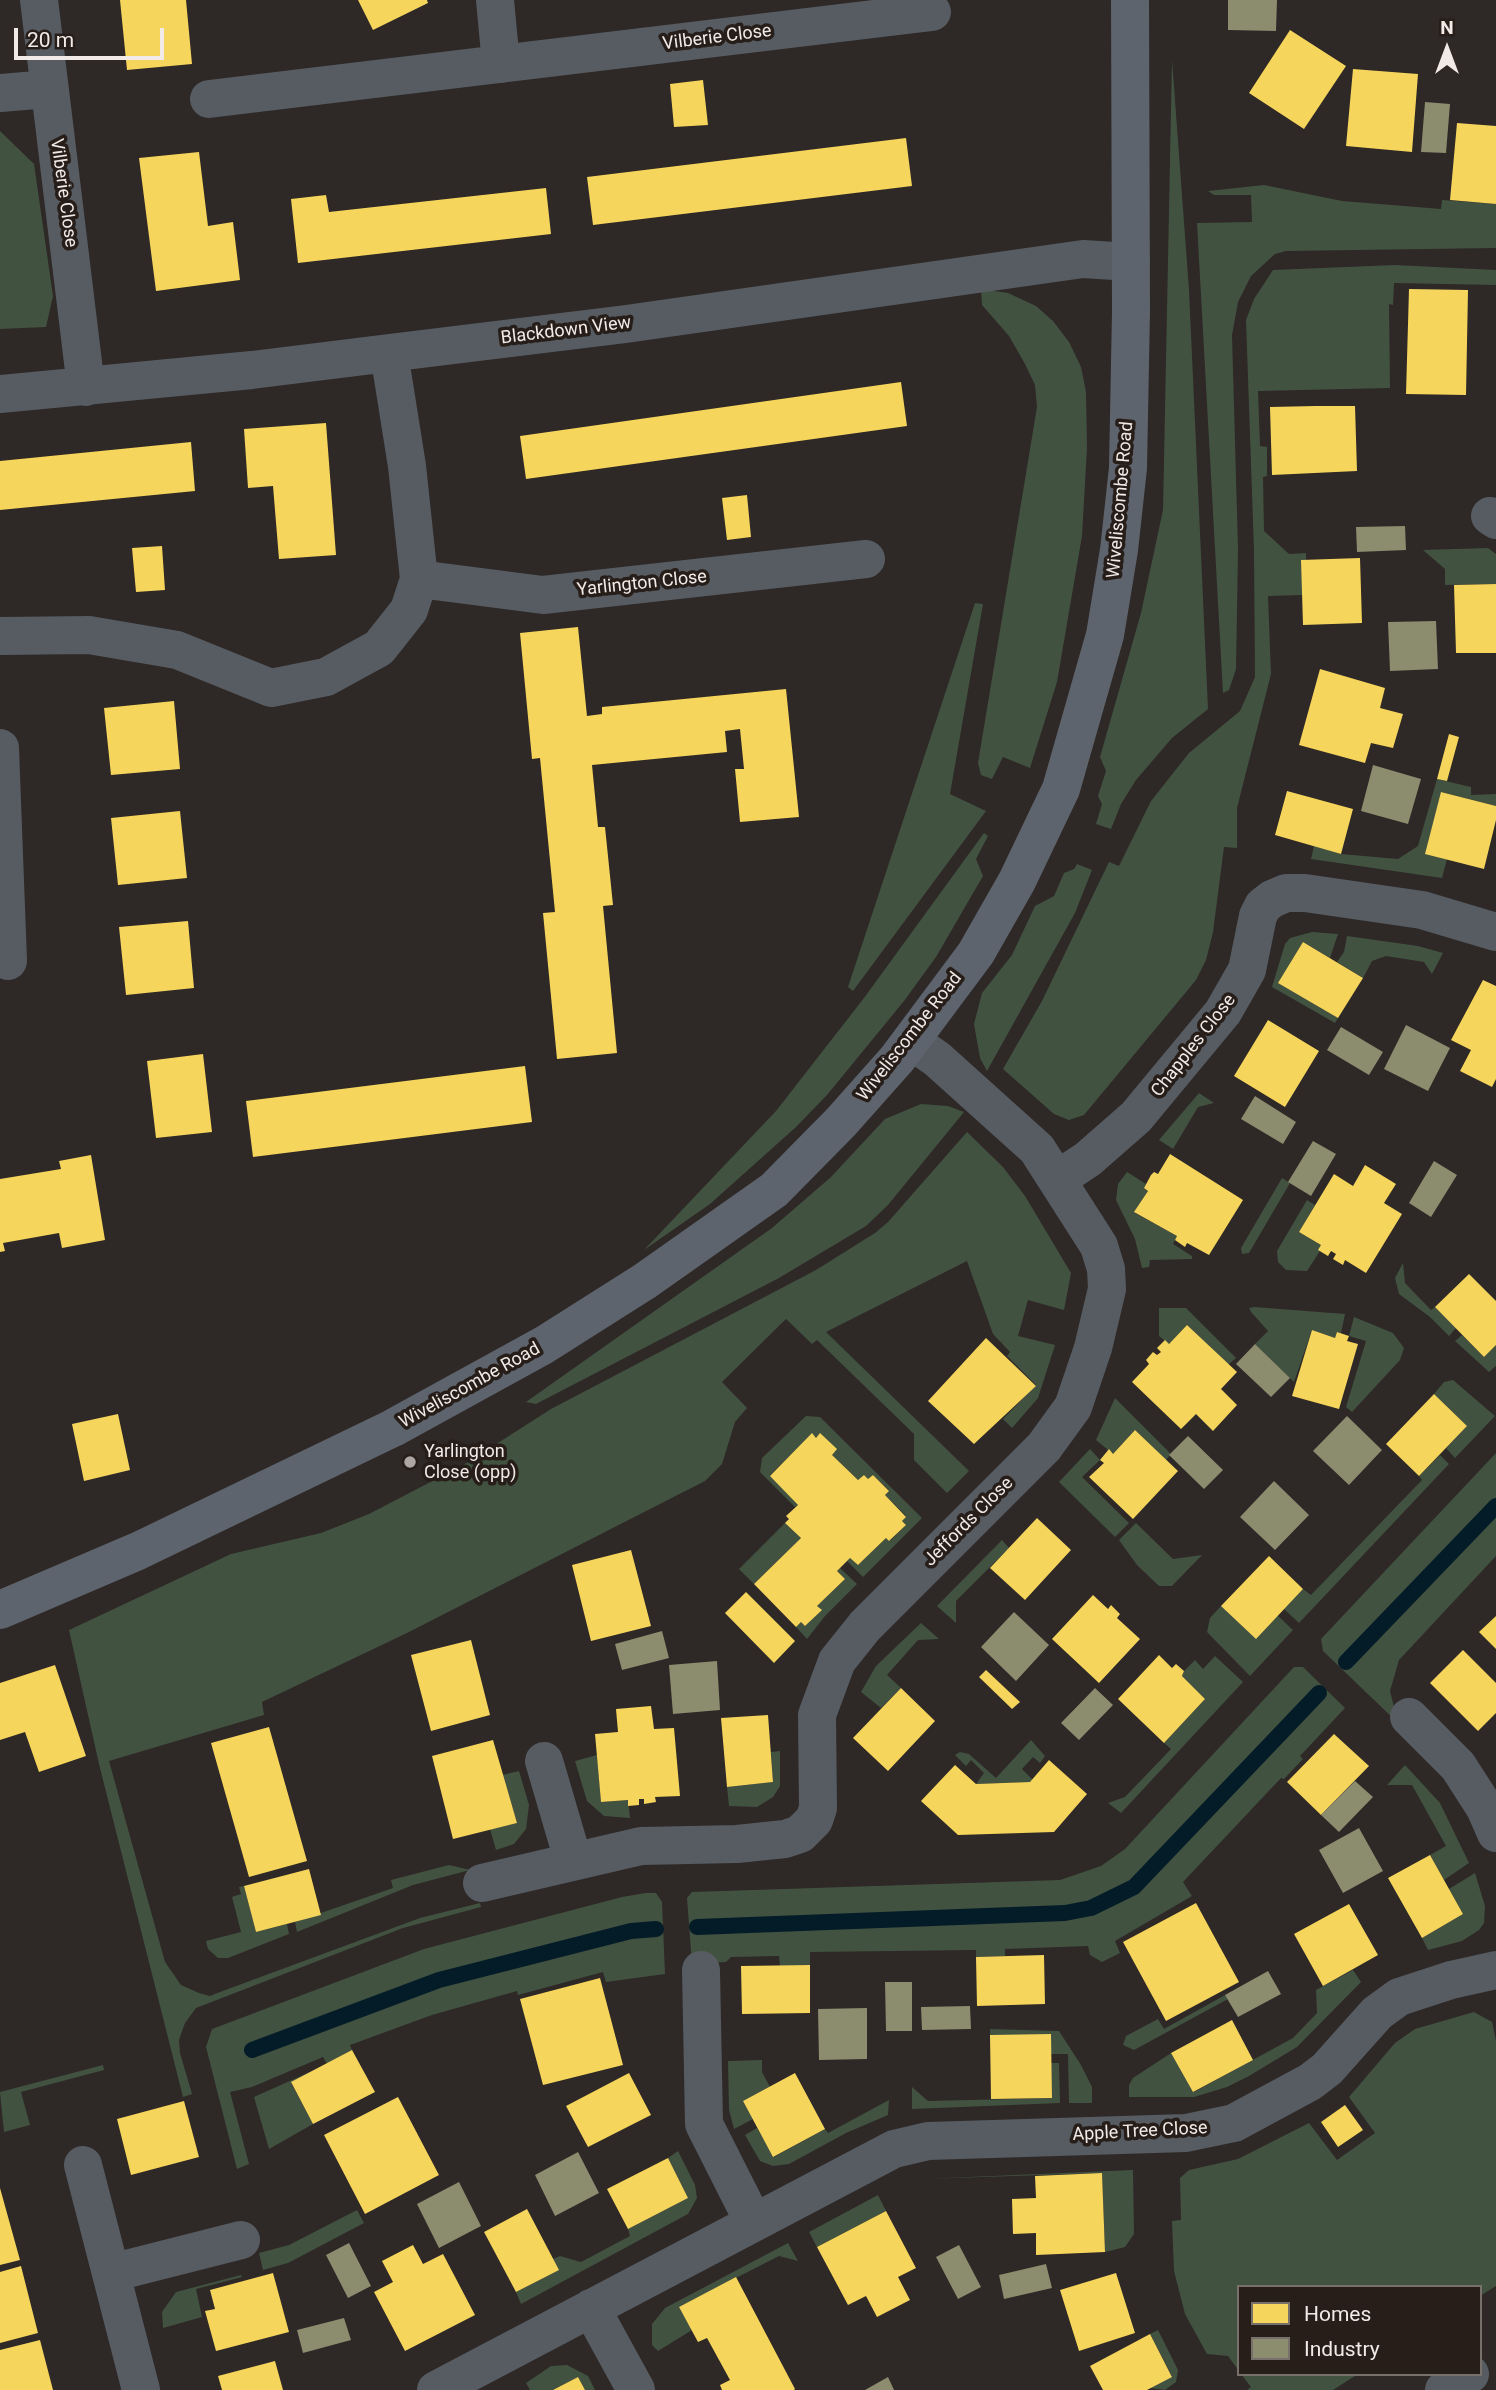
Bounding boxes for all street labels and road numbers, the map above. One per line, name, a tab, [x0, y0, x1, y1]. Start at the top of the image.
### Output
street label: Vilberie Close	[661, 21, 773, 55]
street label: Vilberie Close	[45, 137, 81, 249]
street label: Blackdown View	[500, 312, 632, 350]
street label: Wiveliscombe Road	[1103, 421, 1139, 579]
street label: Yarlington Close	[576, 566, 708, 602]
street label: Wiveliscombe Road	[853, 968, 967, 1106]
street label: Chapples Close	[1147, 990, 1241, 1102]
street label: Wiveliscombe Road	[396, 1338, 544, 1434]
street label: Jeffords Close	[920, 1473, 1018, 1571]
street label: Apple Tree Close	[1072, 2118, 1208, 2146]

